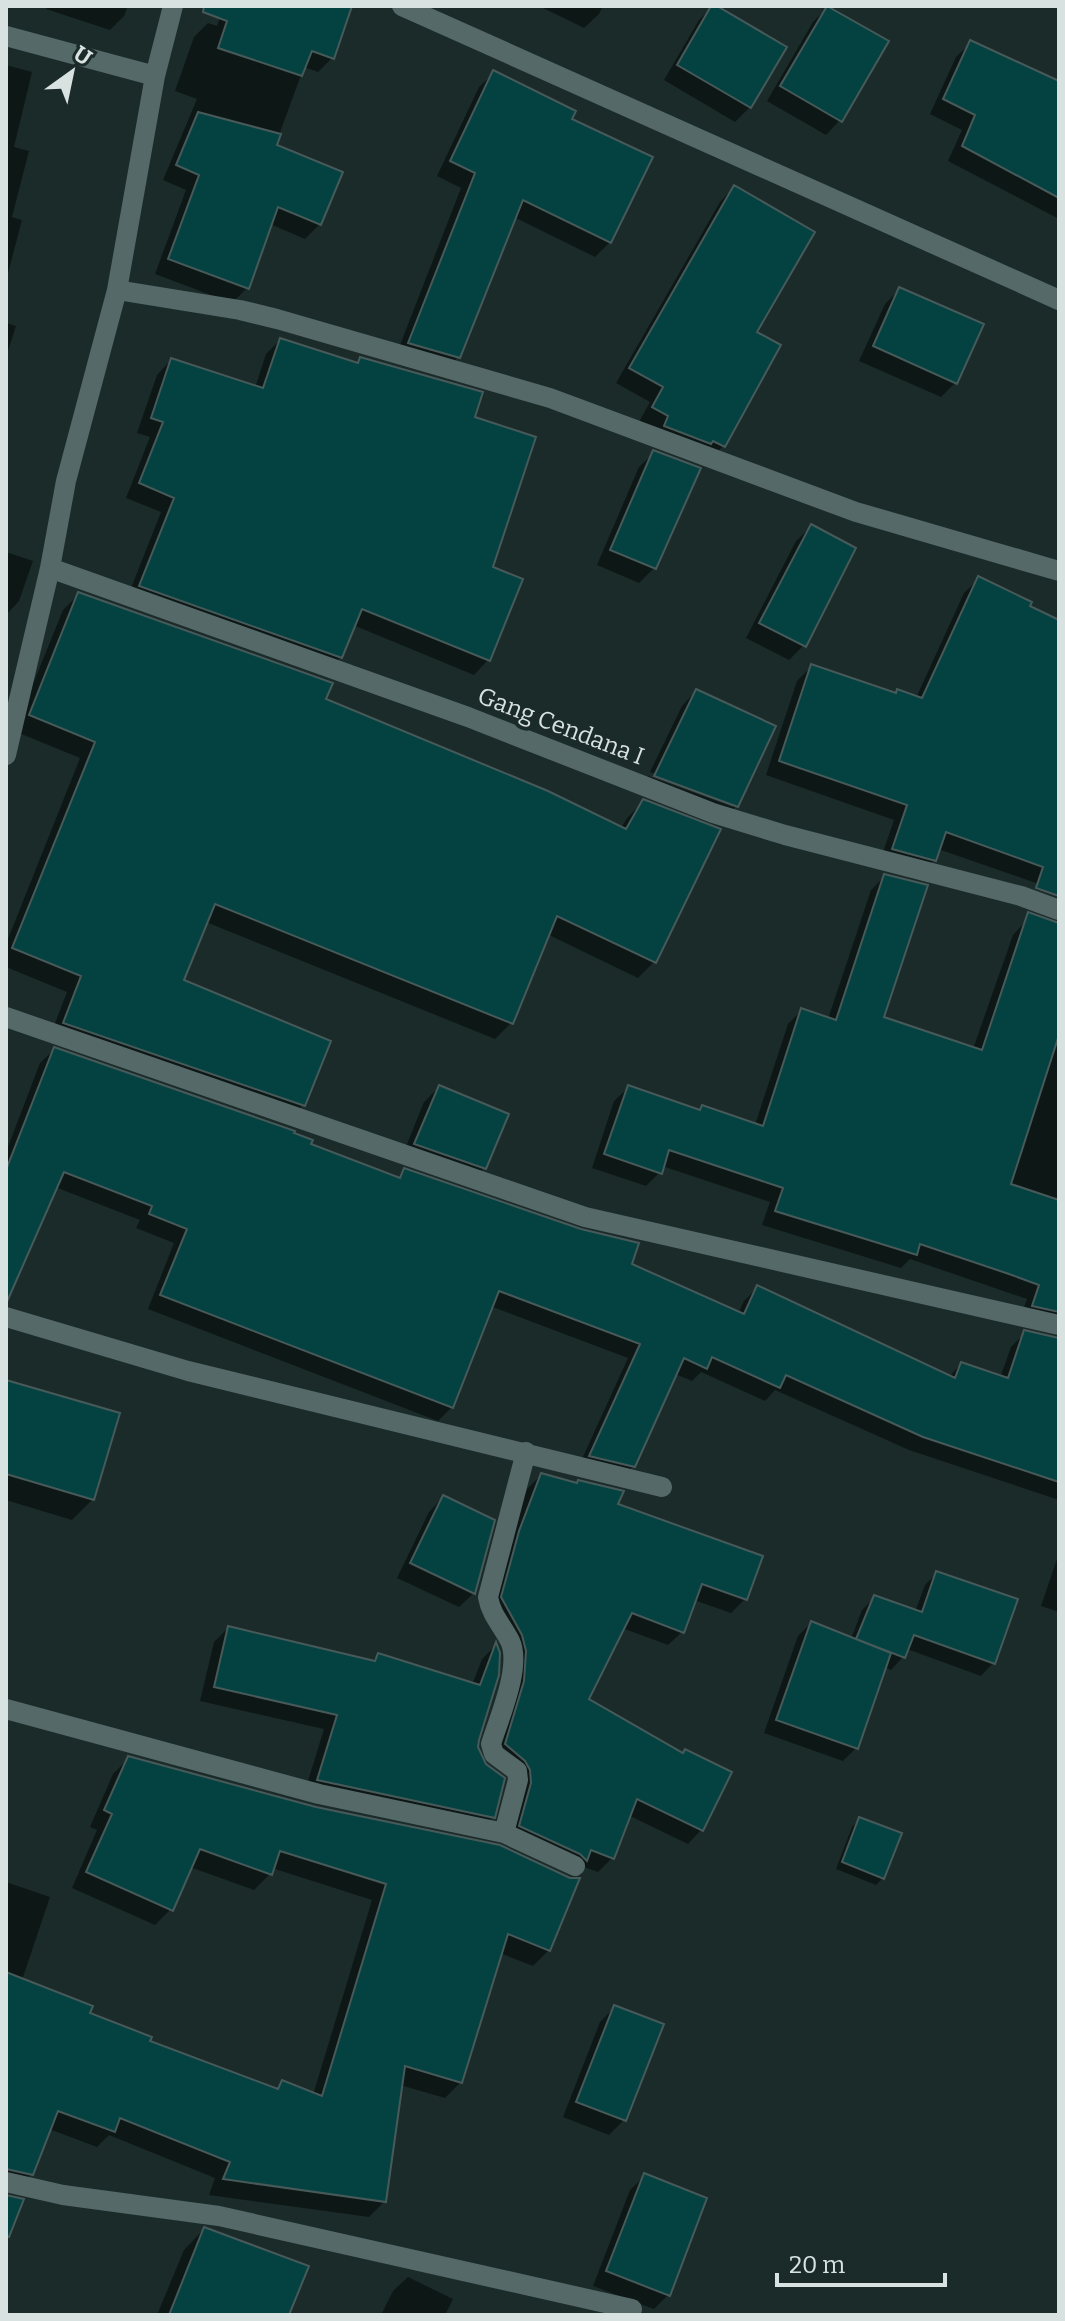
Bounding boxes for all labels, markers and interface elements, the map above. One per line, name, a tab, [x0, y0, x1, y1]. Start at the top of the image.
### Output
north arrow	[32, 32, 112, 112]
text: U	[68, 40, 97, 71]
street label: Gang Cendana I	[474, 681, 648, 771]
scale bar	[777, 2237, 945, 2287]
text: 20 m	[789, 2251, 845, 2279]

